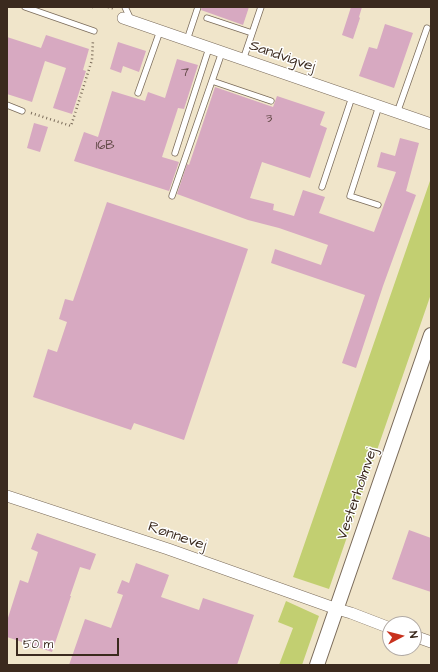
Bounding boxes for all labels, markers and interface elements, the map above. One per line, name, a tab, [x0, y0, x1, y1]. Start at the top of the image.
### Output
street label: Sandvigvej	[247, 37, 317, 77]
house number: 7	[181, 65, 189, 81]
house number: 3	[266, 111, 272, 127]
house number: 16B	[95, 138, 115, 154]
street label: Vesterholmvej	[334, 446, 382, 542]
street label: Rønnevej	[145, 519, 209, 555]
north arrow	[382, 616, 422, 656]
scale bar	[18, 630, 121, 656]
text: N	[406, 630, 421, 639]
text: 50 m	[23, 636, 53, 653]

